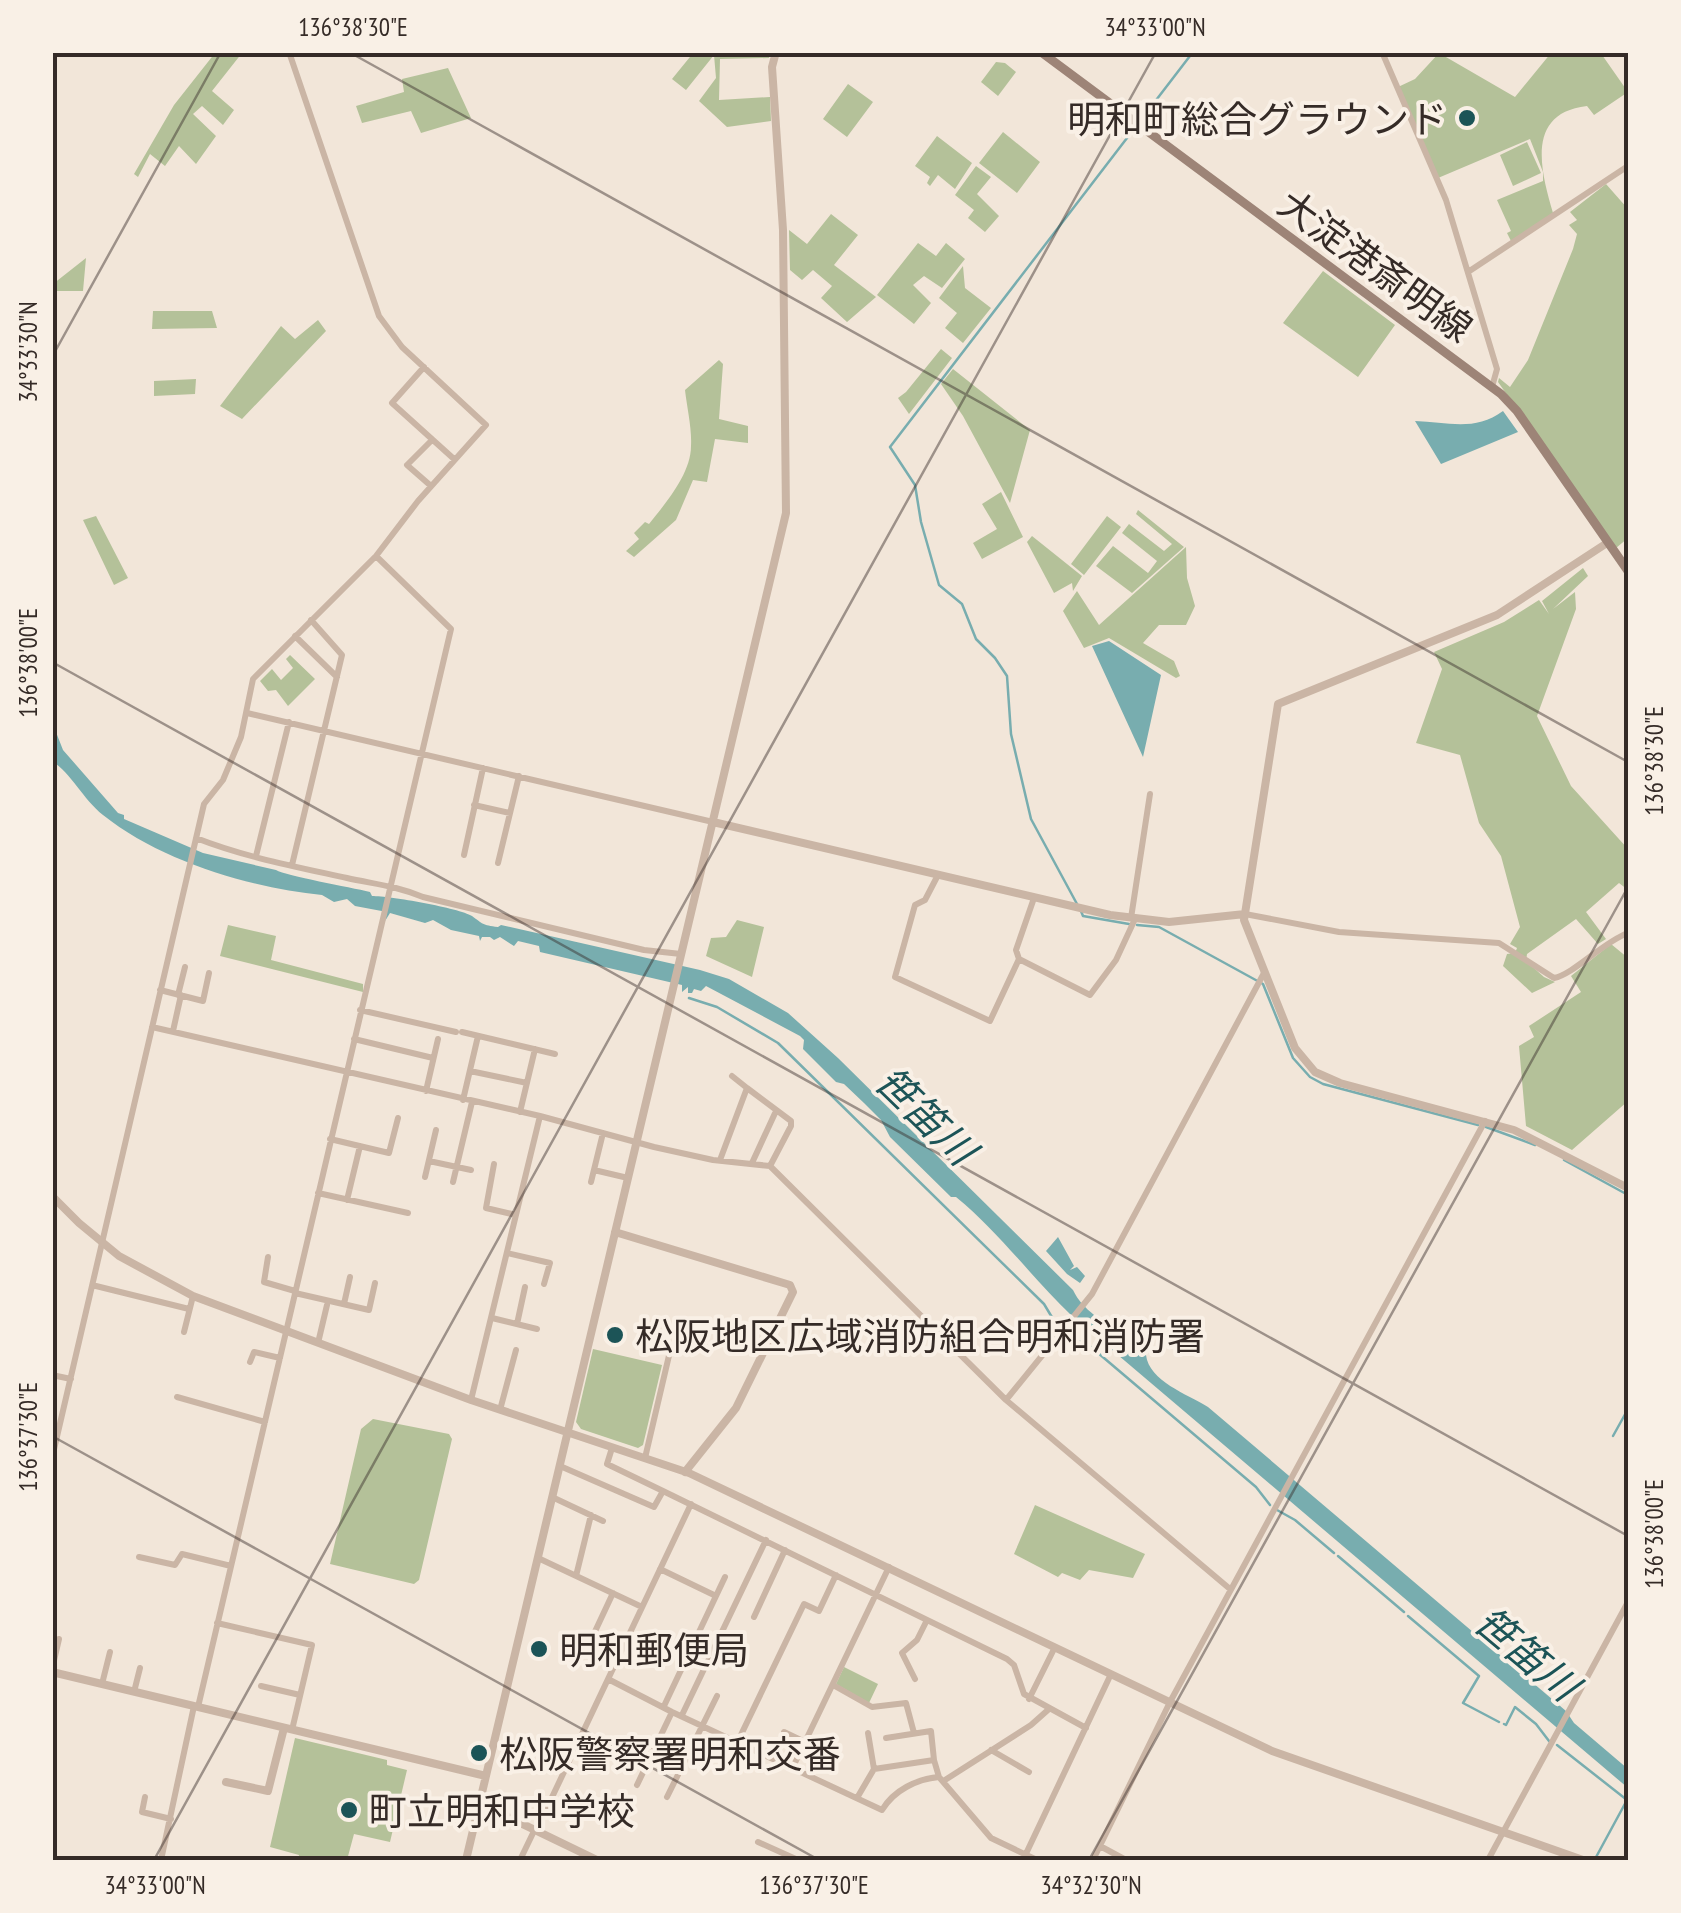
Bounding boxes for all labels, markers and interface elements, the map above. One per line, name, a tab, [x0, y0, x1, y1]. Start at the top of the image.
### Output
text: 136°38'30"E	[298, 11, 408, 43]
text: 34°33'00"N	[1104, 11, 1206, 43]
place label: 明和町総合グラウンド	[1067, 94, 1447, 143]
marker: 明和町総合グラウンド	[1456, 107, 1478, 129]
street label: 大淀港斎明線	[1269, 178, 1483, 352]
text: 34°33'30"N	[12, 301, 44, 403]
text: 136°38'00"E	[12, 608, 44, 718]
text: 136°38'30"E	[1638, 706, 1670, 816]
water label: 笹笛川	[865, 1055, 990, 1178]
place label: 松阪地区広域消防組合明和消防署	[635, 1311, 1205, 1360]
marker: 松阪地区広域消防組合明和消防署	[604, 1324, 626, 1346]
text: 136°37'30"E	[12, 1382, 44, 1492]
text: 136°38'00"E	[1638, 1479, 1670, 1589]
water label: 笹笛川	[1464, 1595, 1593, 1714]
place label: 明和郵便局	[559, 1625, 749, 1674]
marker: 明和郵便局	[528, 1638, 550, 1660]
place label: 松阪警察署明和交番	[499, 1729, 841, 1778]
marker: 松阪警察署明和交番	[468, 1742, 490, 1764]
place label: 町立明和中学校	[369, 1786, 635, 1835]
marker: 町立明和中学校	[338, 1799, 360, 1821]
text: 34°33'00"N	[104, 1869, 206, 1901]
text: 136°37'30"E	[759, 1869, 869, 1901]
text: 34°32'30"N	[1040, 1869, 1142, 1901]

